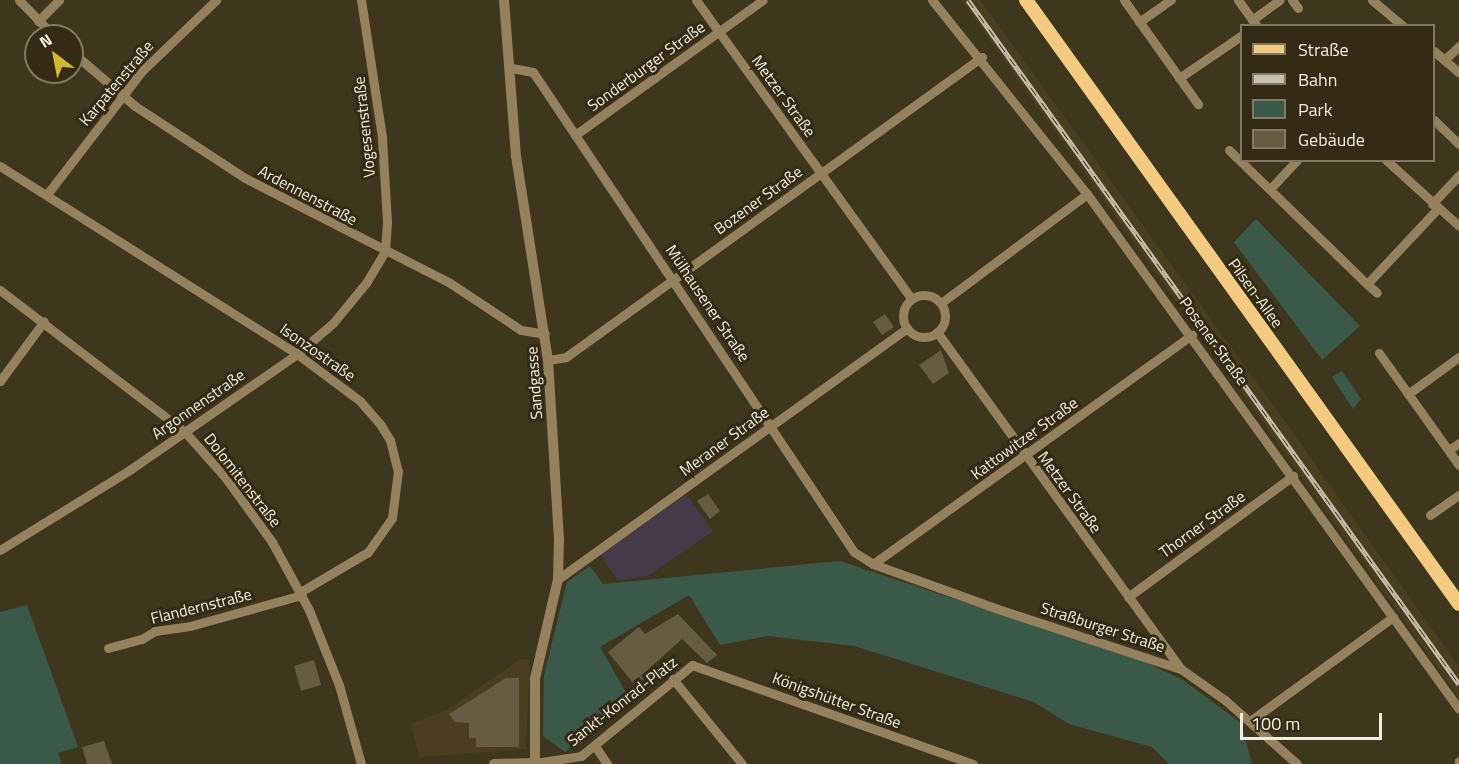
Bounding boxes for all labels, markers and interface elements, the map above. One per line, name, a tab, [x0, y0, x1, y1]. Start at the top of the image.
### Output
street label: Sonderburger Straße	[584, 17, 708, 115]
north arrow	[24, 24, 84, 84]
legend	[1240, 24, 1435, 162]
text: N	[34, 27, 57, 54]
text: Straße	[1298, 36, 1349, 63]
street label: Karpatenstraße	[75, 37, 157, 129]
street label: Metzer Straße	[748, 51, 820, 141]
text: Bahn	[1298, 66, 1337, 93]
street label: Vogesenstraße	[349, 76, 379, 178]
text: Park	[1298, 96, 1332, 123]
text: Gebäude	[1298, 126, 1365, 153]
street label: Ardennenstraße	[255, 161, 361, 229]
street label: Bozener Straße	[710, 162, 806, 238]
street label: Mülhausener Straße	[662, 241, 754, 365]
street label: Pilsen-Allee	[1225, 255, 1287, 331]
street label: Posener Straße	[1176, 293, 1252, 389]
street label: Isonzostraße	[276, 319, 360, 385]
street label: Sandgasse	[522, 346, 546, 420]
street label: Argonnenstraße	[148, 365, 248, 443]
street label: Kattowitzer Straße	[967, 393, 1081, 483]
street label: Meraner Straße	[676, 402, 772, 480]
street label: Dolomitenstraße	[200, 429, 286, 531]
street label: Metzer Straße	[1034, 447, 1106, 537]
street label: Thorner Straße	[1155, 486, 1249, 562]
street label: Flandernstraße	[149, 584, 253, 628]
street label: Straßburger Straße	[1038, 598, 1168, 656]
street label: Sankt-Konrad-Platz	[563, 652, 681, 750]
street label: Königshütter Straße	[770, 668, 904, 732]
scale bar	[1243, 701, 1386, 739]
text: 100 m	[1251, 710, 1300, 737]

